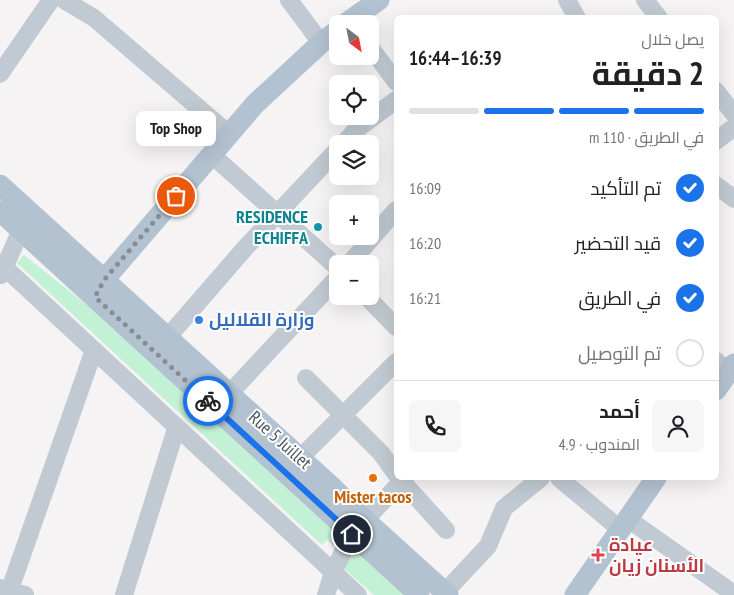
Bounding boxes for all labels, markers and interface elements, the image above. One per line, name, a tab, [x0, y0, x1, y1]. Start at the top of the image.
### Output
north arrow	[329, 15, 379, 65]
map controls	[329, 15, 379, 305]
text: يصل خلال	[641, 29, 704, 49]
text: 16:39–16:44	[409, 46, 502, 70]
text: 2 دقيقة	[592, 52, 704, 94]
button: locate	[329, 75, 379, 125]
callout: Top Shop	[136, 111, 216, 146]
text: Top Shop	[150, 118, 202, 138]
text: في الطريق · 110 m	[589, 127, 704, 147]
button: layers	[329, 135, 379, 185]
icon: check	[676, 174, 704, 202]
pin	[155, 175, 197, 217]
text: تم التأكيد	[590, 176, 661, 200]
text: 16:09	[409, 178, 441, 198]
icon: bag	[162, 182, 190, 210]
button: +	[329, 195, 379, 245]
place label: RESIDENCE ECHIFFA	[236, 205, 309, 249]
marker: RESIDENCE ECHIFFA	[312, 221, 324, 233]
icon: check	[676, 229, 704, 257]
text: قيد التحضير	[575, 231, 661, 255]
text: 16:20	[409, 233, 441, 253]
button: −	[329, 255, 379, 305]
icon: check	[676, 284, 704, 312]
text: في الطريق	[579, 286, 661, 310]
text: 16:21	[409, 288, 441, 308]
place label: وزارة القلاليل	[209, 308, 315, 331]
marker: وزارة القلاليل	[193, 314, 205, 326]
text: تم التوصيل	[578, 341, 661, 365]
courier	[183, 376, 233, 426]
icon: bike	[194, 387, 222, 415]
text: أحمد	[599, 399, 640, 423]
button: phone	[409, 400, 461, 452]
button: person	[652, 400, 704, 452]
street label: Rue 5 Juillet	[244, 406, 316, 474]
text: المندوب · 4.9	[558, 434, 640, 454]
marker: Mister tacos	[367, 472, 379, 484]
place label: Mister tacos	[334, 485, 412, 508]
pin	[331, 513, 373, 555]
icon: home	[338, 520, 366, 548]
place label: عيادة الأسنان زيان	[609, 533, 704, 577]
marker: عيادة الأسنان زيان	[591, 548, 605, 562]

